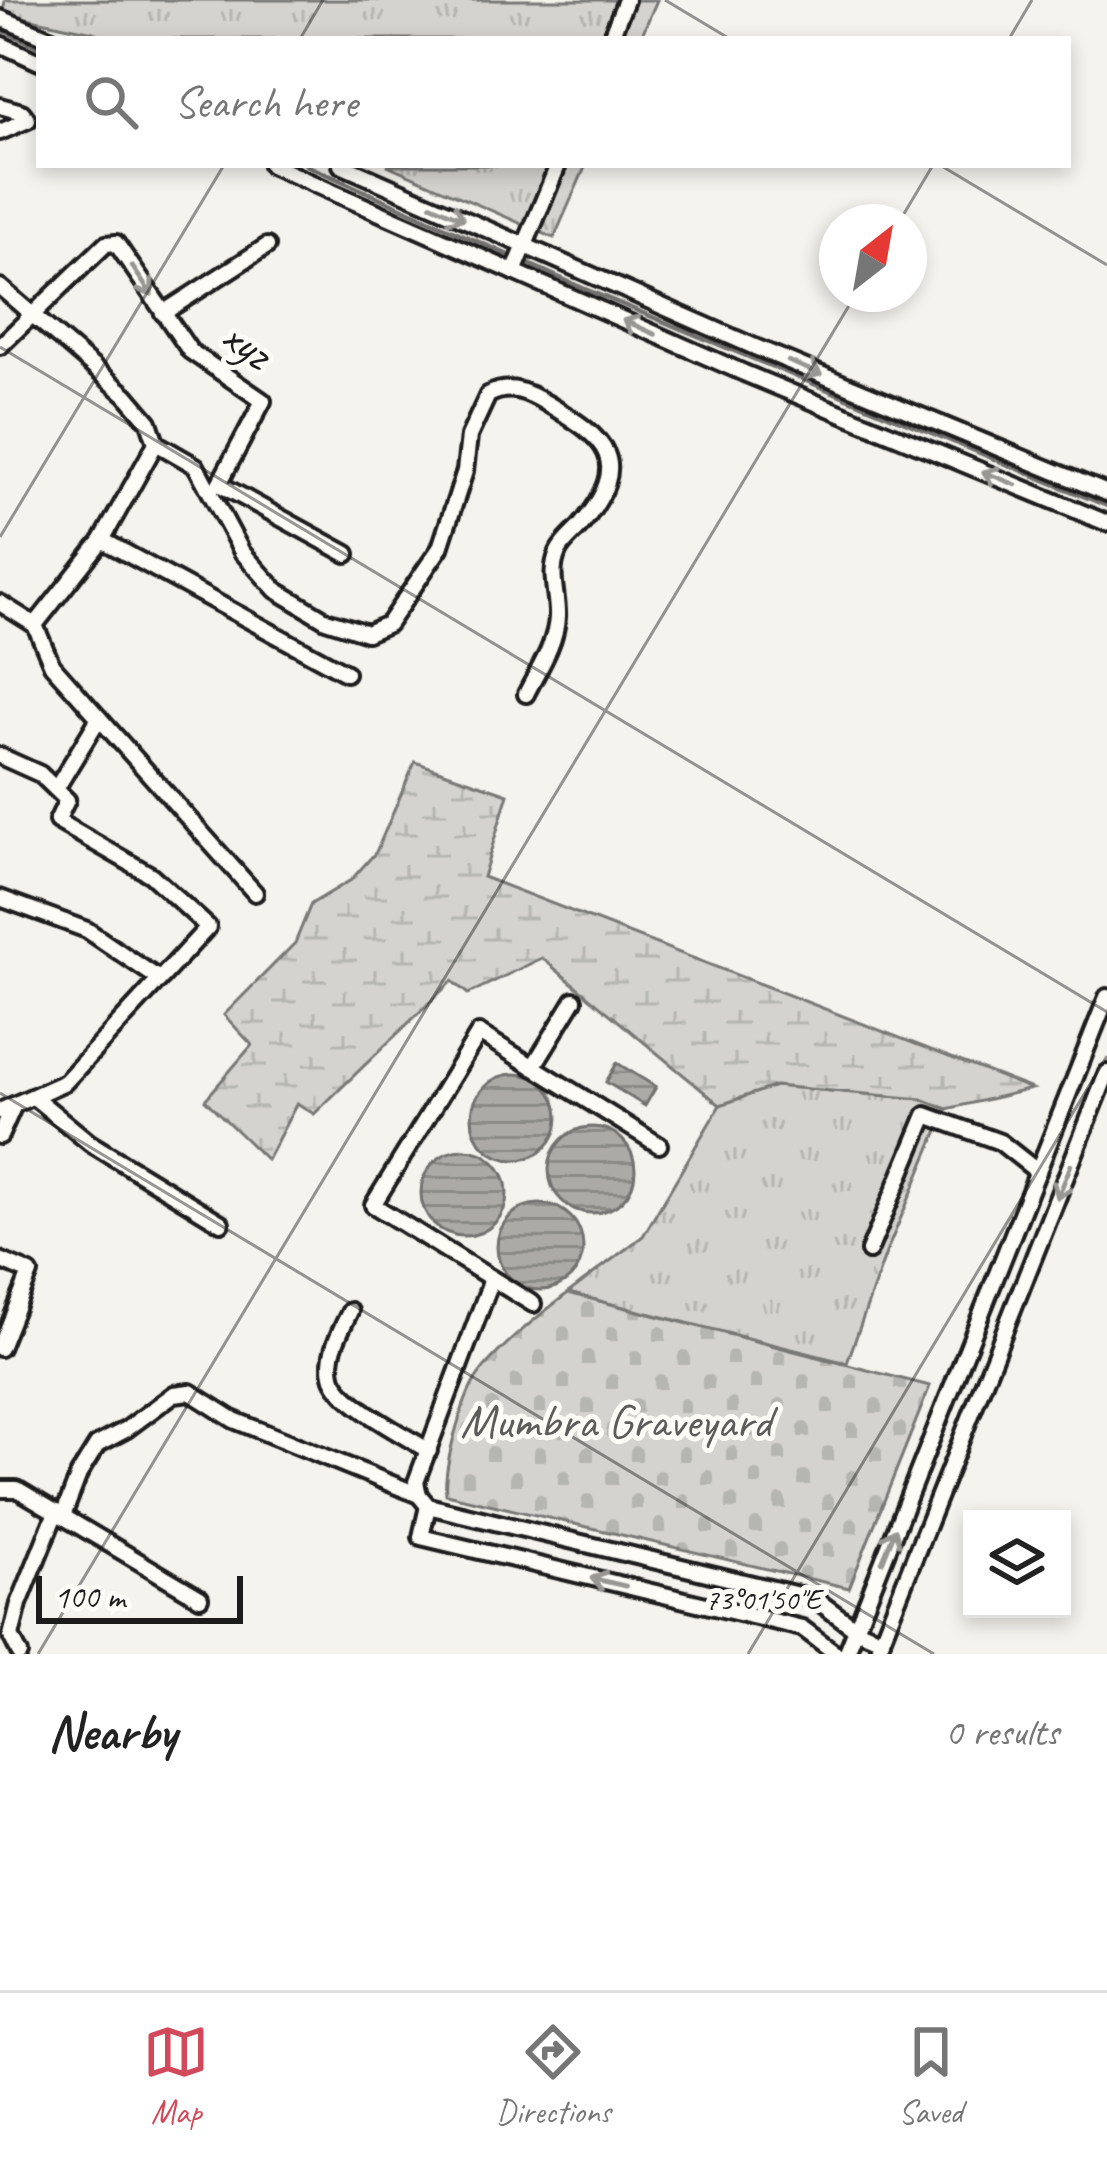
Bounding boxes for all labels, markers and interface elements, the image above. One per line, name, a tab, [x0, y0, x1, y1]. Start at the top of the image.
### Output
search box	[36, 36, 1071, 168]
icon: search	[78, 69, 144, 135]
text: Search here	[174, 74, 357, 131]
one-way arrow	[429, 203, 465, 225]
north arrow	[819, 204, 927, 312]
one-way arrow	[129, 264, 154, 297]
street label: xyz	[210, 305, 287, 384]
one-way arrow	[622, 314, 658, 336]
one-way arrow	[786, 359, 823, 380]
one-way arrow	[981, 466, 1018, 487]
one-way arrow	[1052, 1162, 1073, 1199]
park label: Mumbra Graveyard	[460, 1391, 779, 1451]
map controls	[963, 1510, 1071, 1618]
button: layers	[963, 1510, 1071, 1618]
one-way arrow	[880, 1528, 901, 1565]
scale bar	[36, 1570, 243, 1623]
one-way arrow	[590, 1570, 628, 1592]
text: 100 m	[54, 1576, 125, 1618]
text: 73°01'50"E	[705, 1580, 825, 1618]
text: Nearby	[48, 1700, 176, 1764]
text: 0 results	[945, 1708, 1059, 1757]
tab: Map	[143, 2019, 209, 2133]
tab: Directions	[496, 2019, 611, 2133]
tab: Saved	[898, 2019, 964, 2133]

